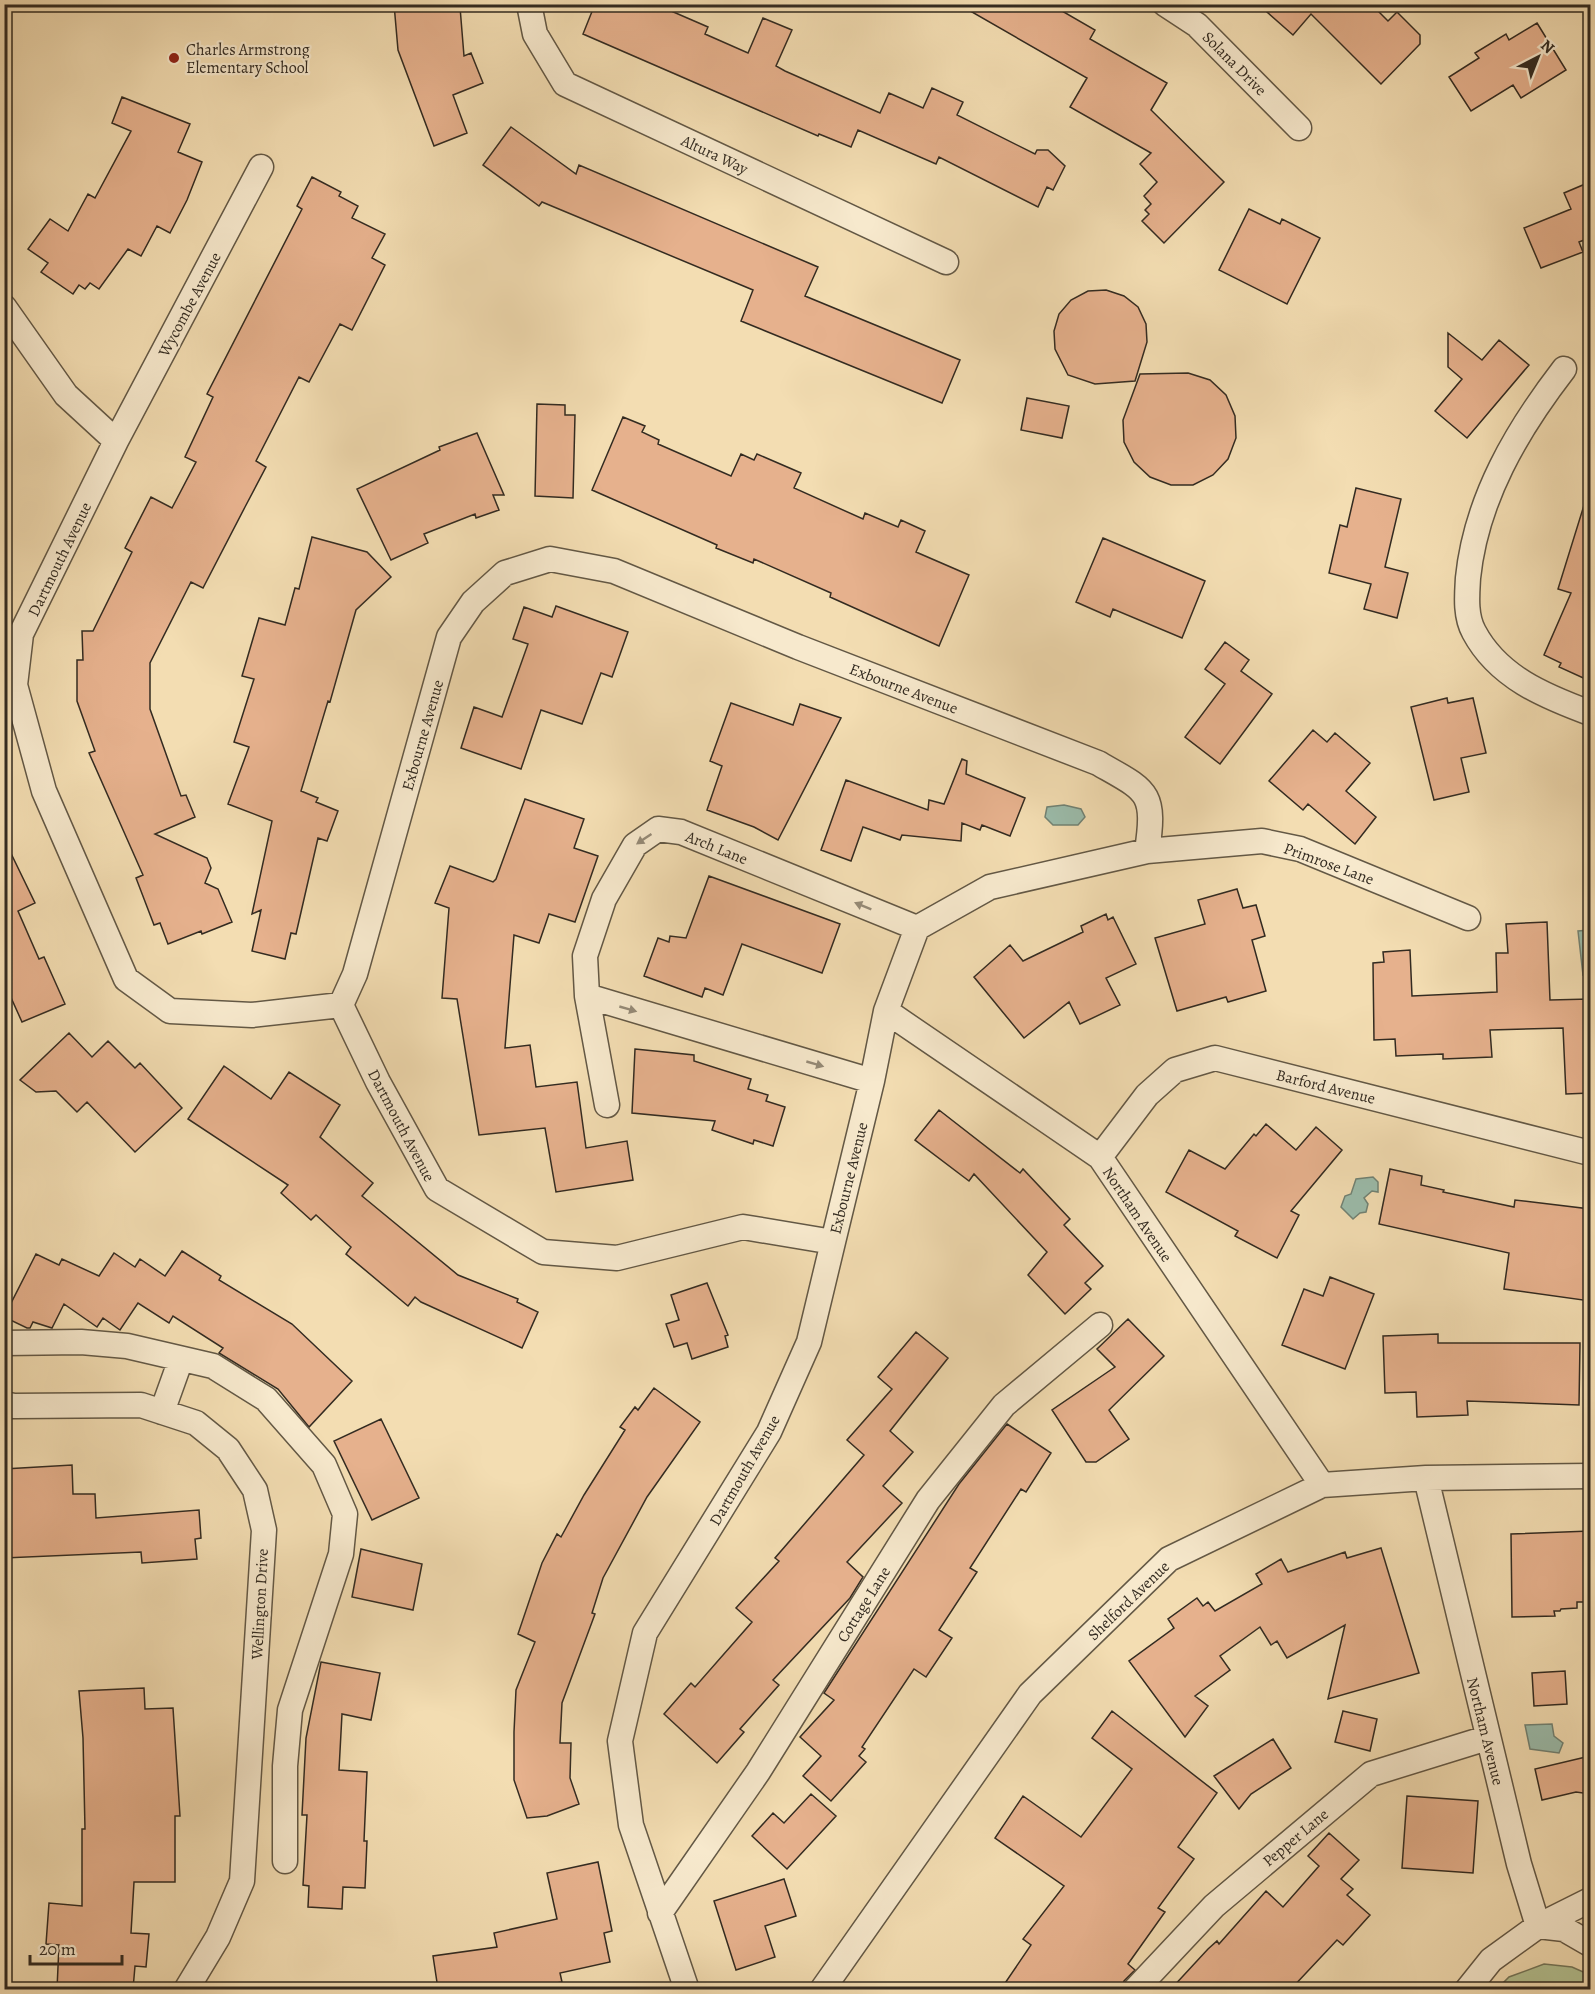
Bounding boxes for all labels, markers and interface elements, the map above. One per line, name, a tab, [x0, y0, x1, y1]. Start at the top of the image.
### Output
street label: Solana Drive	[1197, 27, 1271, 101]
north arrow	[1508, 27, 1568, 87]
text: N	[1536, 35, 1559, 59]
place label: Charles Armstrong Elementary School	[186, 39, 310, 79]
marker: Charles Armstrong Elementary School	[167, 51, 181, 65]
street label: Altura Way	[677, 129, 752, 180]
street label: Wycombe Avenue	[153, 248, 227, 361]
street label: Dartmouth Avenue	[23, 499, 97, 620]
street label: Exbourne Avenue	[846, 658, 961, 720]
street label: Exbourne Avenue	[397, 677, 449, 793]
street label: Arch Lane	[681, 825, 751, 870]
one-way arrow	[636, 833, 652, 845]
street label: Primrose Lane	[1280, 837, 1377, 890]
one-way arrow	[853, 901, 871, 911]
one-way arrow	[619, 1005, 637, 1014]
one-way arrow	[807, 1060, 825, 1069]
street label: Barford Avenue	[1274, 1064, 1378, 1110]
street label: Dartmouth Avenue	[362, 1065, 440, 1186]
street label: Exbourne Avenue	[824, 1120, 874, 1237]
street label: Northam Avenue	[1097, 1163, 1177, 1267]
street label: Dartmouth Avenue	[704, 1411, 786, 1530]
street label: Wellington Drive	[246, 1548, 274, 1661]
street label: Shelford Avenue	[1083, 1556, 1175, 1646]
street label: Cottage Lane	[832, 1562, 896, 1647]
street label: Northam Avenue	[1461, 1675, 1509, 1788]
street label: Pepper Lane	[1258, 1804, 1333, 1872]
scale bar	[30, 1928, 122, 1966]
text: 20 m	[39, 1937, 76, 1961]

